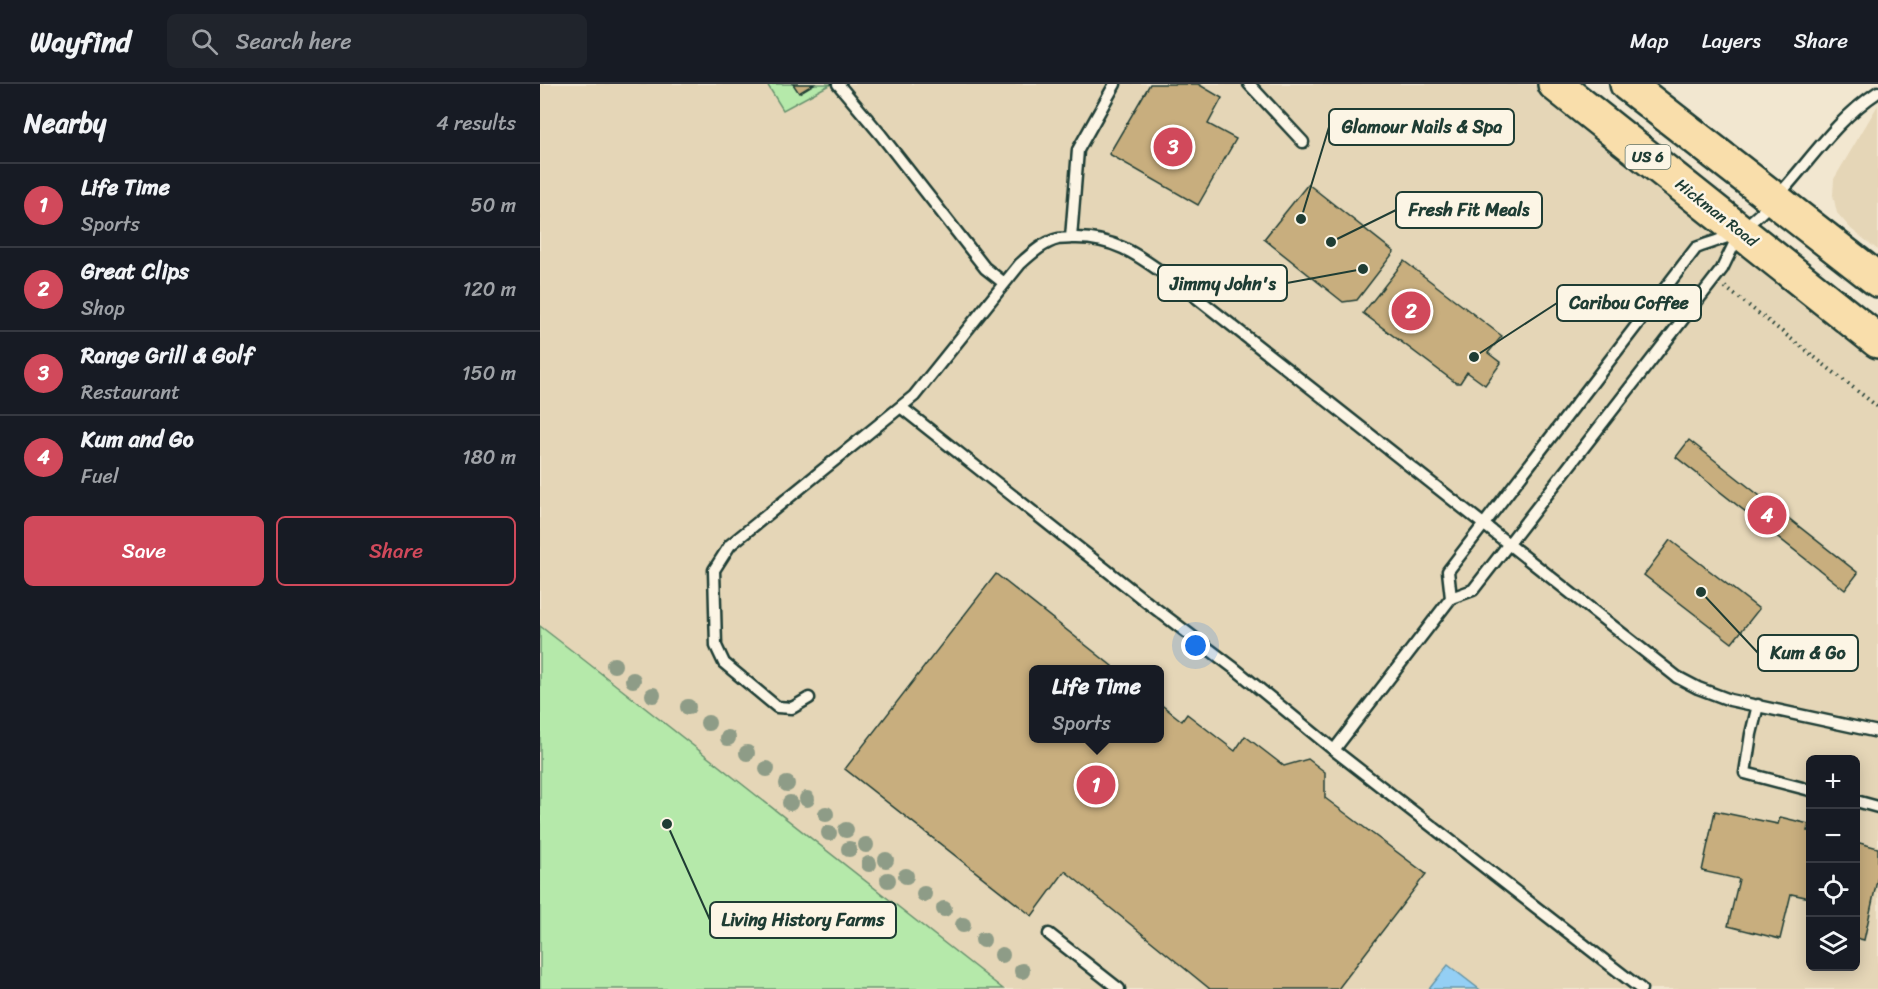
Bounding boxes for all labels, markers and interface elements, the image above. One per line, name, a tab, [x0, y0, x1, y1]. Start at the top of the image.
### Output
search box	[167, 14, 587, 68]
text: Wayfind	[30, 17, 131, 66]
text: Search here	[236, 22, 352, 61]
text: Map	[1630, 22, 1669, 60]
text: Layers	[1702, 22, 1761, 60]
text: Share	[1794, 22, 1848, 60]
icon: search	[188, 25, 221, 58]
text: Nearby	[24, 100, 106, 146]
text: 4 results	[436, 106, 516, 141]
callout: Glamour Nails & Spa	[1329, 109, 1514, 145]
text: Glamour Nails & Spa	[1341, 111, 1502, 143]
pin: 3	[1154, 124, 1192, 170]
road number: US 6	[1626, 145, 1670, 169]
text: Life Time	[81, 168, 170, 207]
street label: Hickman Road	[1669, 170, 1766, 255]
text: 1	[39, 188, 48, 223]
text: 50 m	[471, 188, 516, 223]
callout: Fresh Fit Meals	[1396, 192, 1542, 228]
text: Fresh Fit Meals	[1408, 194, 1530, 226]
text: Sports	[81, 207, 140, 242]
text: Great Clips	[81, 252, 189, 291]
callout: Jimmy John's	[1158, 265, 1287, 301]
text: Jimmy John's	[1169, 268, 1277, 300]
text: 2	[38, 272, 49, 307]
text: 120 m	[463, 272, 516, 307]
callout: Caribou Coffee	[1557, 285, 1701, 321]
text: Caribou Coffee	[1568, 287, 1690, 319]
pin: 2	[1392, 288, 1430, 334]
text: Shop	[81, 291, 125, 326]
text: Range Grill & Golf	[81, 336, 253, 375]
text: 3	[38, 356, 49, 391]
text: 150 m	[462, 356, 516, 391]
text: Restaurant	[81, 375, 180, 410]
text: Kum and Go	[81, 420, 194, 459]
text: 4	[37, 440, 50, 475]
text: 180 m	[462, 440, 516, 475]
text: Fuel	[81, 459, 119, 494]
pin: 4	[1748, 492, 1786, 538]
button: Save	[24, 516, 264, 586]
button: Share	[276, 516, 516, 586]
your location	[1181, 631, 1210, 660]
callout: Kum & Go	[1758, 635, 1858, 671]
text: Kum & Go	[1769, 637, 1847, 669]
popup	[1029, 665, 1164, 743]
text: Life Time	[1052, 667, 1141, 706]
text: Sports	[1052, 706, 1111, 741]
map controls	[1806, 755, 1860, 971]
button: +	[1806, 755, 1860, 809]
pin: 1	[1076, 762, 1116, 808]
button: −	[1806, 809, 1860, 863]
button: locate	[1806, 863, 1860, 917]
callout: Living History Farms	[710, 902, 896, 938]
text: Living History Farms	[722, 904, 885, 936]
button: layers	[1806, 917, 1860, 971]

